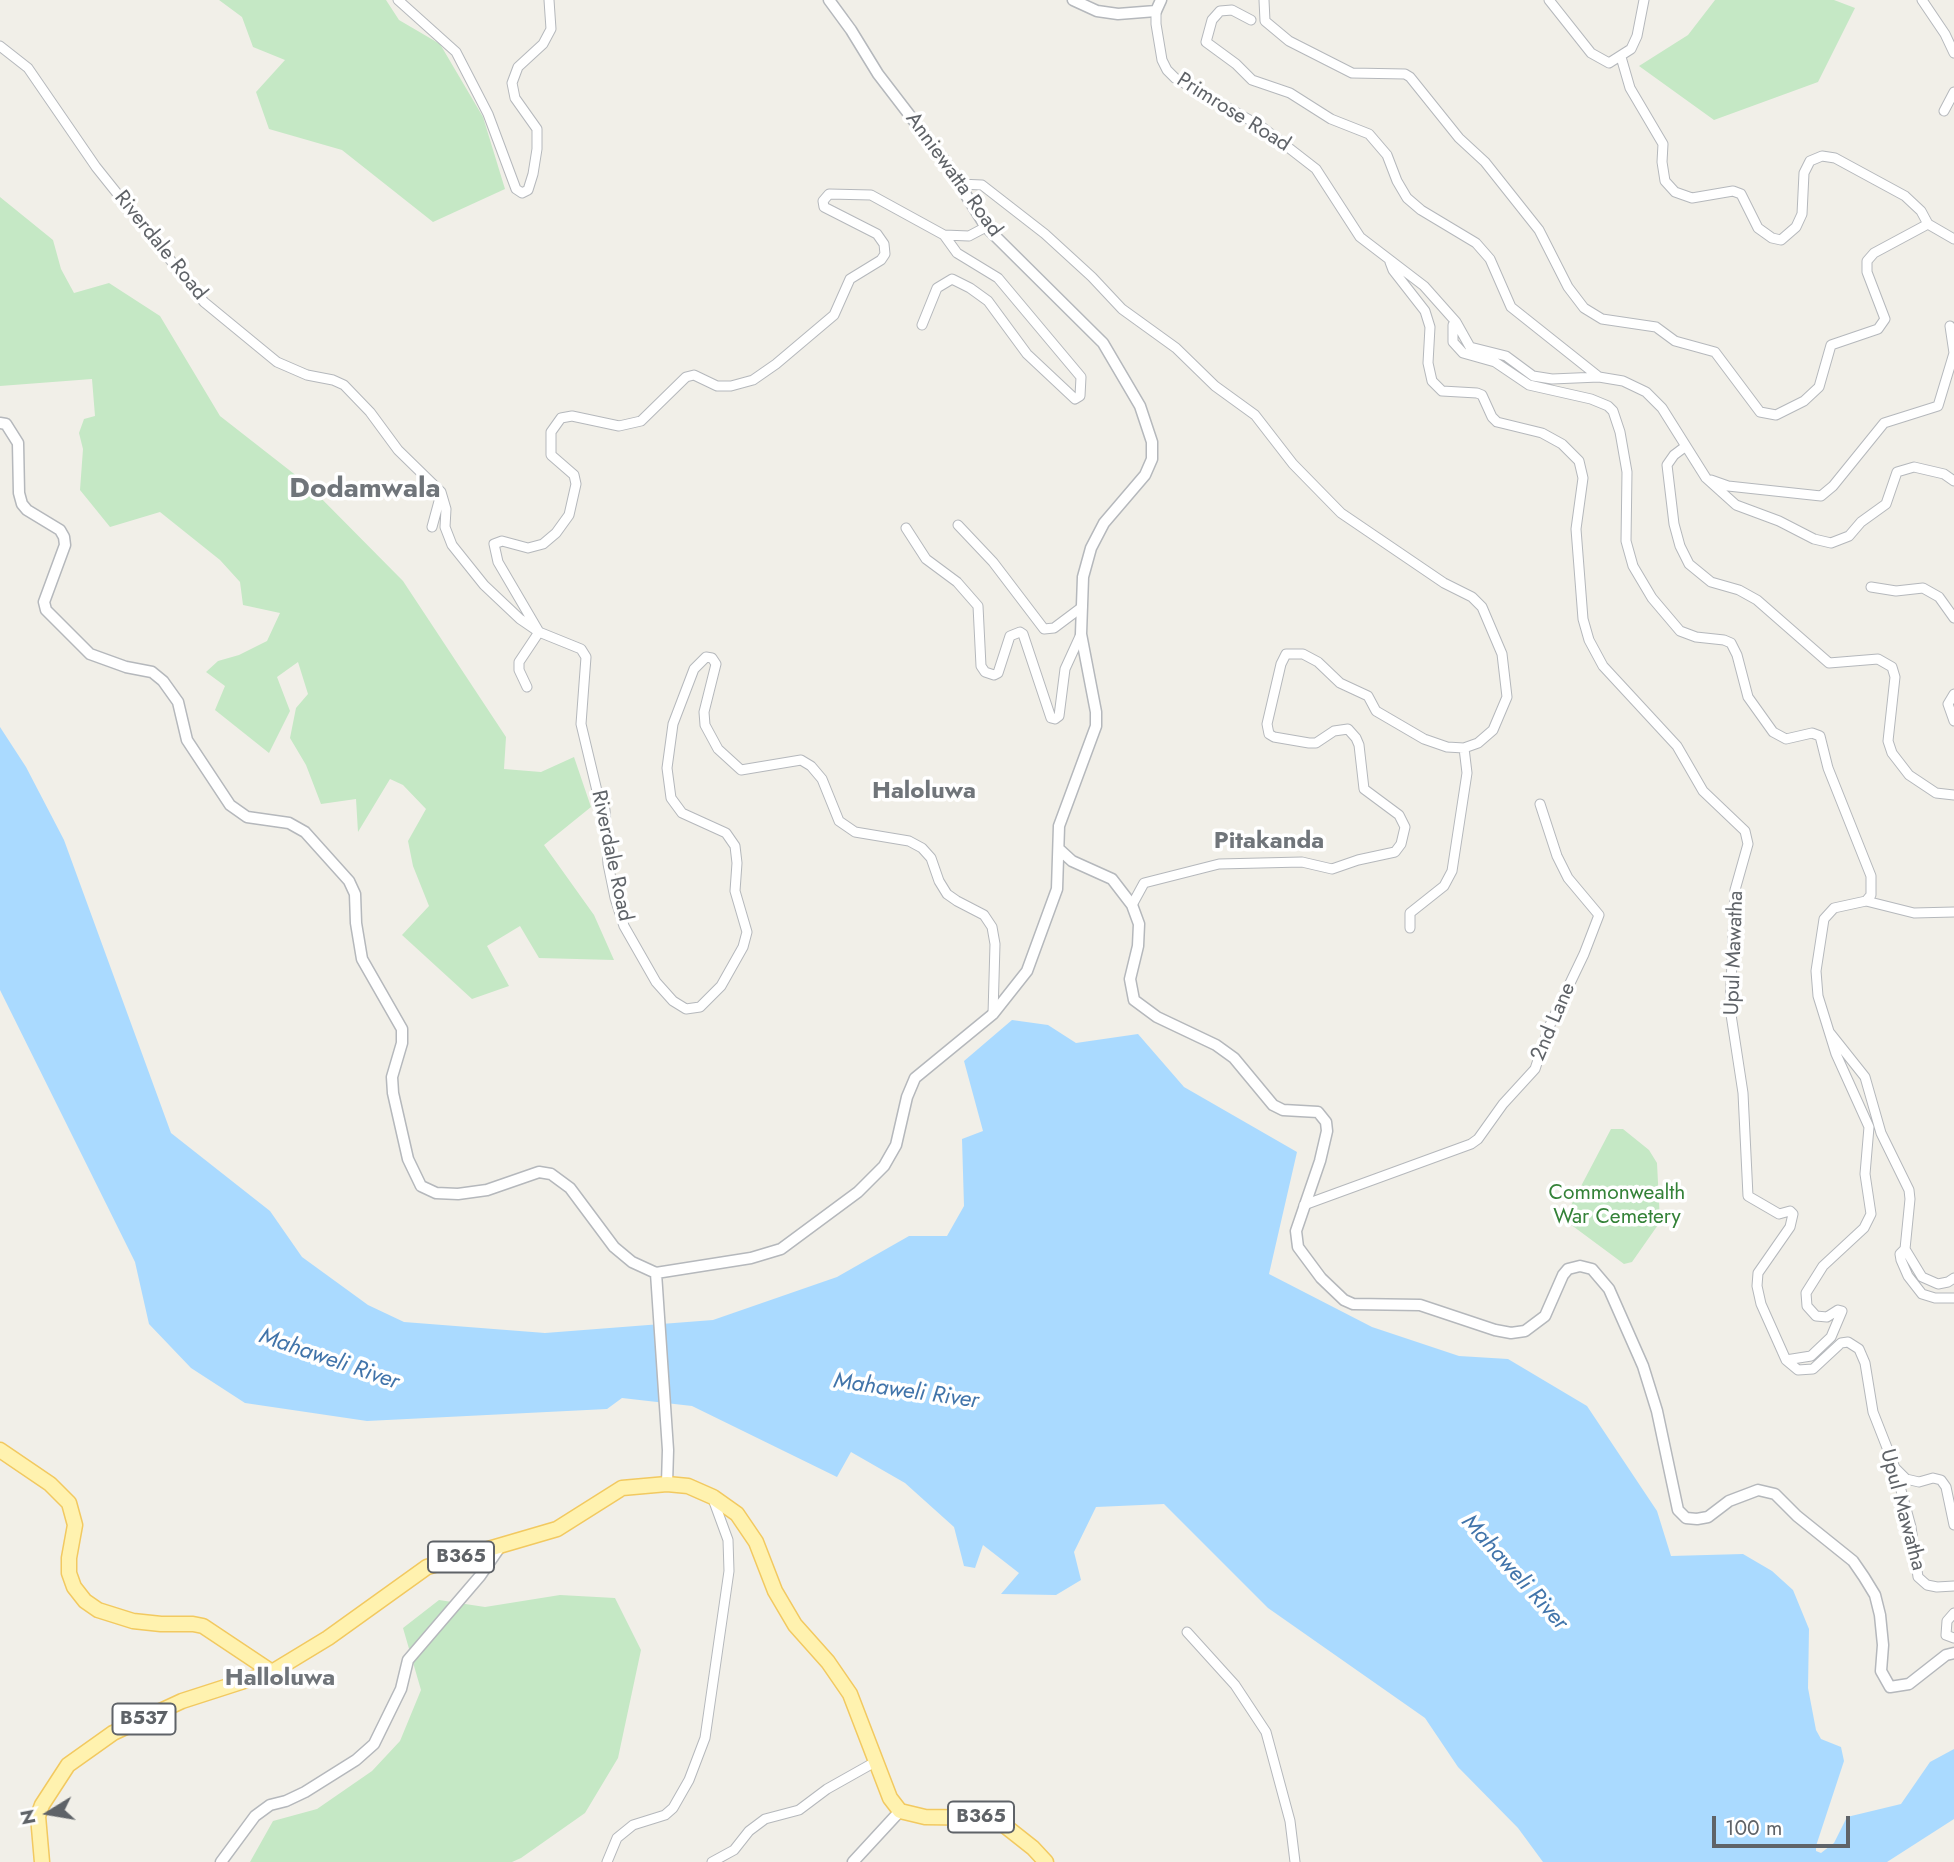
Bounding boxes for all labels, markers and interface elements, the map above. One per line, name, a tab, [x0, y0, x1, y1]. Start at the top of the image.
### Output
street label: Primrose Road	[1171, 68, 1295, 158]
street label: Anniewatta Road	[899, 108, 1007, 242]
street label: Riverdale Road	[108, 186, 212, 306]
district label: Dodamwala	[289, 473, 441, 507]
district label: Haloluwa	[872, 778, 976, 806]
street label: Riverdale Road	[585, 788, 637, 924]
district label: Pitakanda	[1214, 828, 1324, 856]
street label: Upul Mawatha	[1720, 890, 1750, 1016]
street label: 2nd Lane	[1526, 979, 1582, 1065]
park label: Commonwealth War Cemetery	[1549, 1181, 1685, 1231]
water label: Mahaweli River	[255, 1323, 403, 1397]
water label: Mahaweli River	[832, 1368, 980, 1416]
street label: Upul Mawatha	[1874, 1446, 1930, 1574]
water label: Mahaweli River	[1455, 1509, 1573, 1637]
road number: B365	[428, 1541, 494, 1572]
district label: Halloluwa	[225, 1665, 335, 1693]
road number: B537	[113, 1704, 176, 1735]
north arrow	[14, 1778, 84, 1848]
road number: B365	[948, 1801, 1014, 1832]
scale bar	[1716, 1802, 1854, 1846]
text: N	[13, 1807, 43, 1827]
text: 100 m	[1725, 1813, 1782, 1843]

